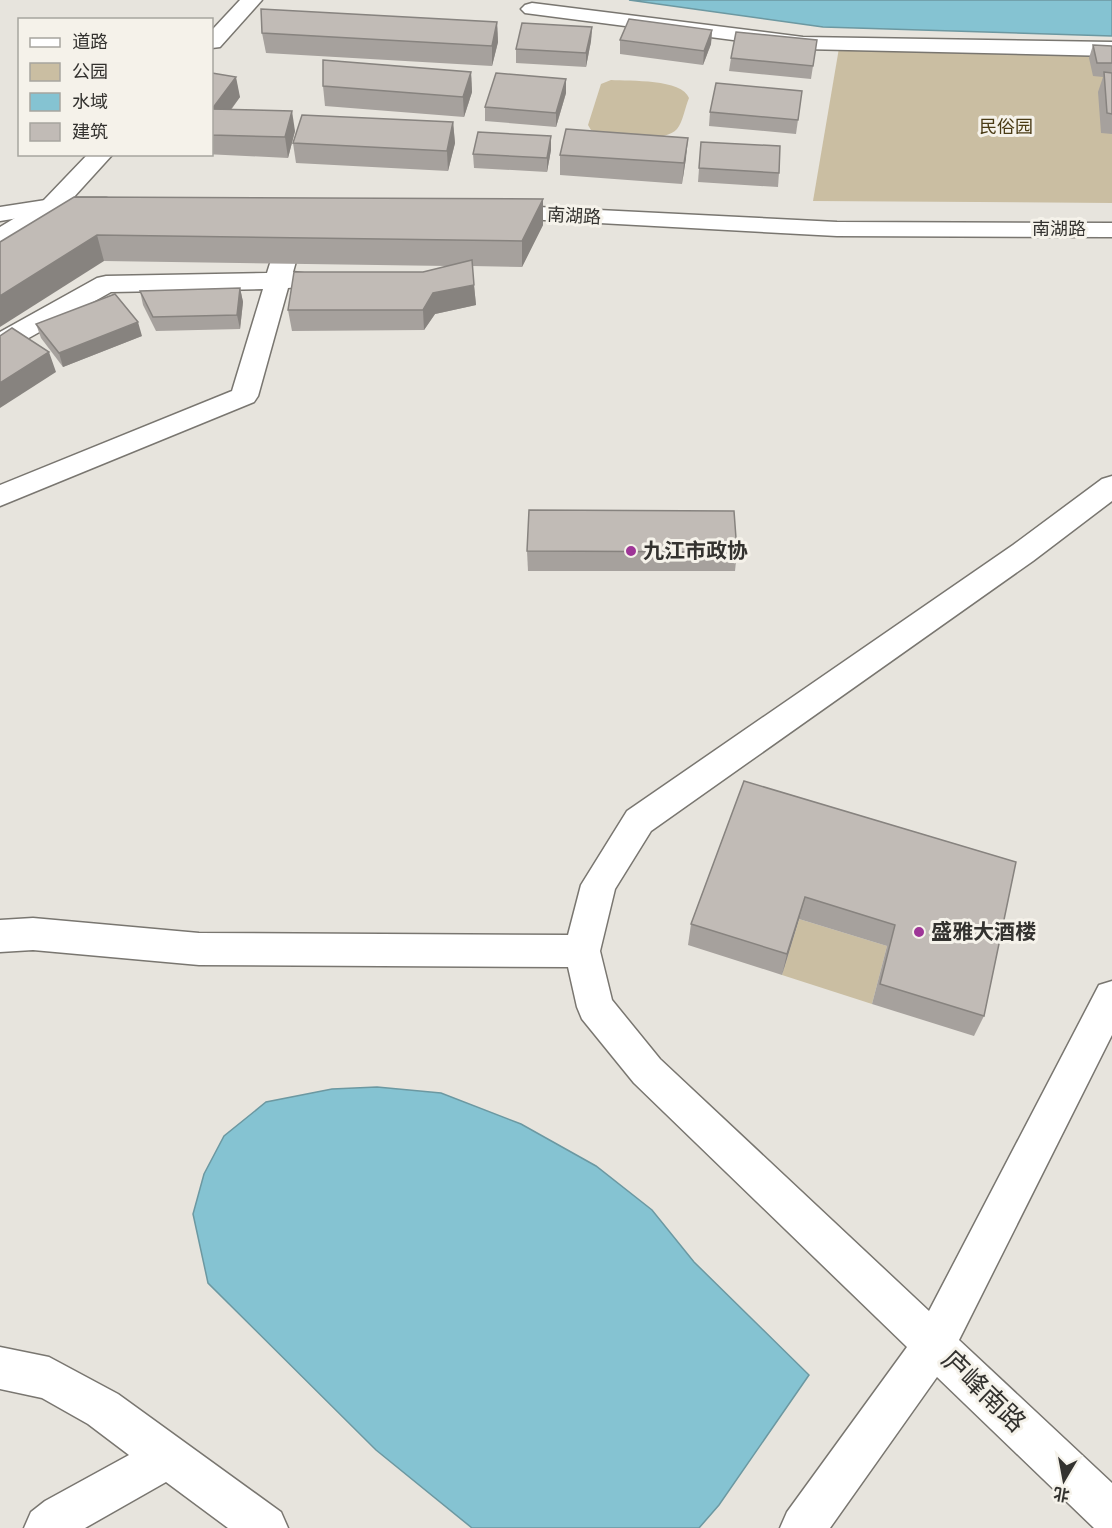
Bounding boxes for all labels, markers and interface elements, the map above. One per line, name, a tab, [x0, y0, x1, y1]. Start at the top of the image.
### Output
legend	[18, 18, 213, 156]
text: 道路	[72, 31, 108, 53]
text: 公园	[72, 61, 108, 83]
text: 水域	[72, 91, 108, 113]
park label: 民俗园	[979, 116, 1033, 138]
text: 建筑	[72, 121, 108, 143]
street label: 南湖路	[546, 204, 602, 228]
street label: 南湖路	[1032, 218, 1086, 240]
place label: 九江市政协	[643, 538, 748, 563]
marker: 九江市政协	[624, 544, 638, 558]
place label: 盛雅大酒楼	[931, 919, 1036, 944]
marker: 盛雅大酒楼	[912, 925, 926, 939]
street label: 庐峰南路	[935, 1343, 1033, 1439]
north arrow	[1034, 1450, 1094, 1510]
text: 北	[1052, 1484, 1071, 1505]

